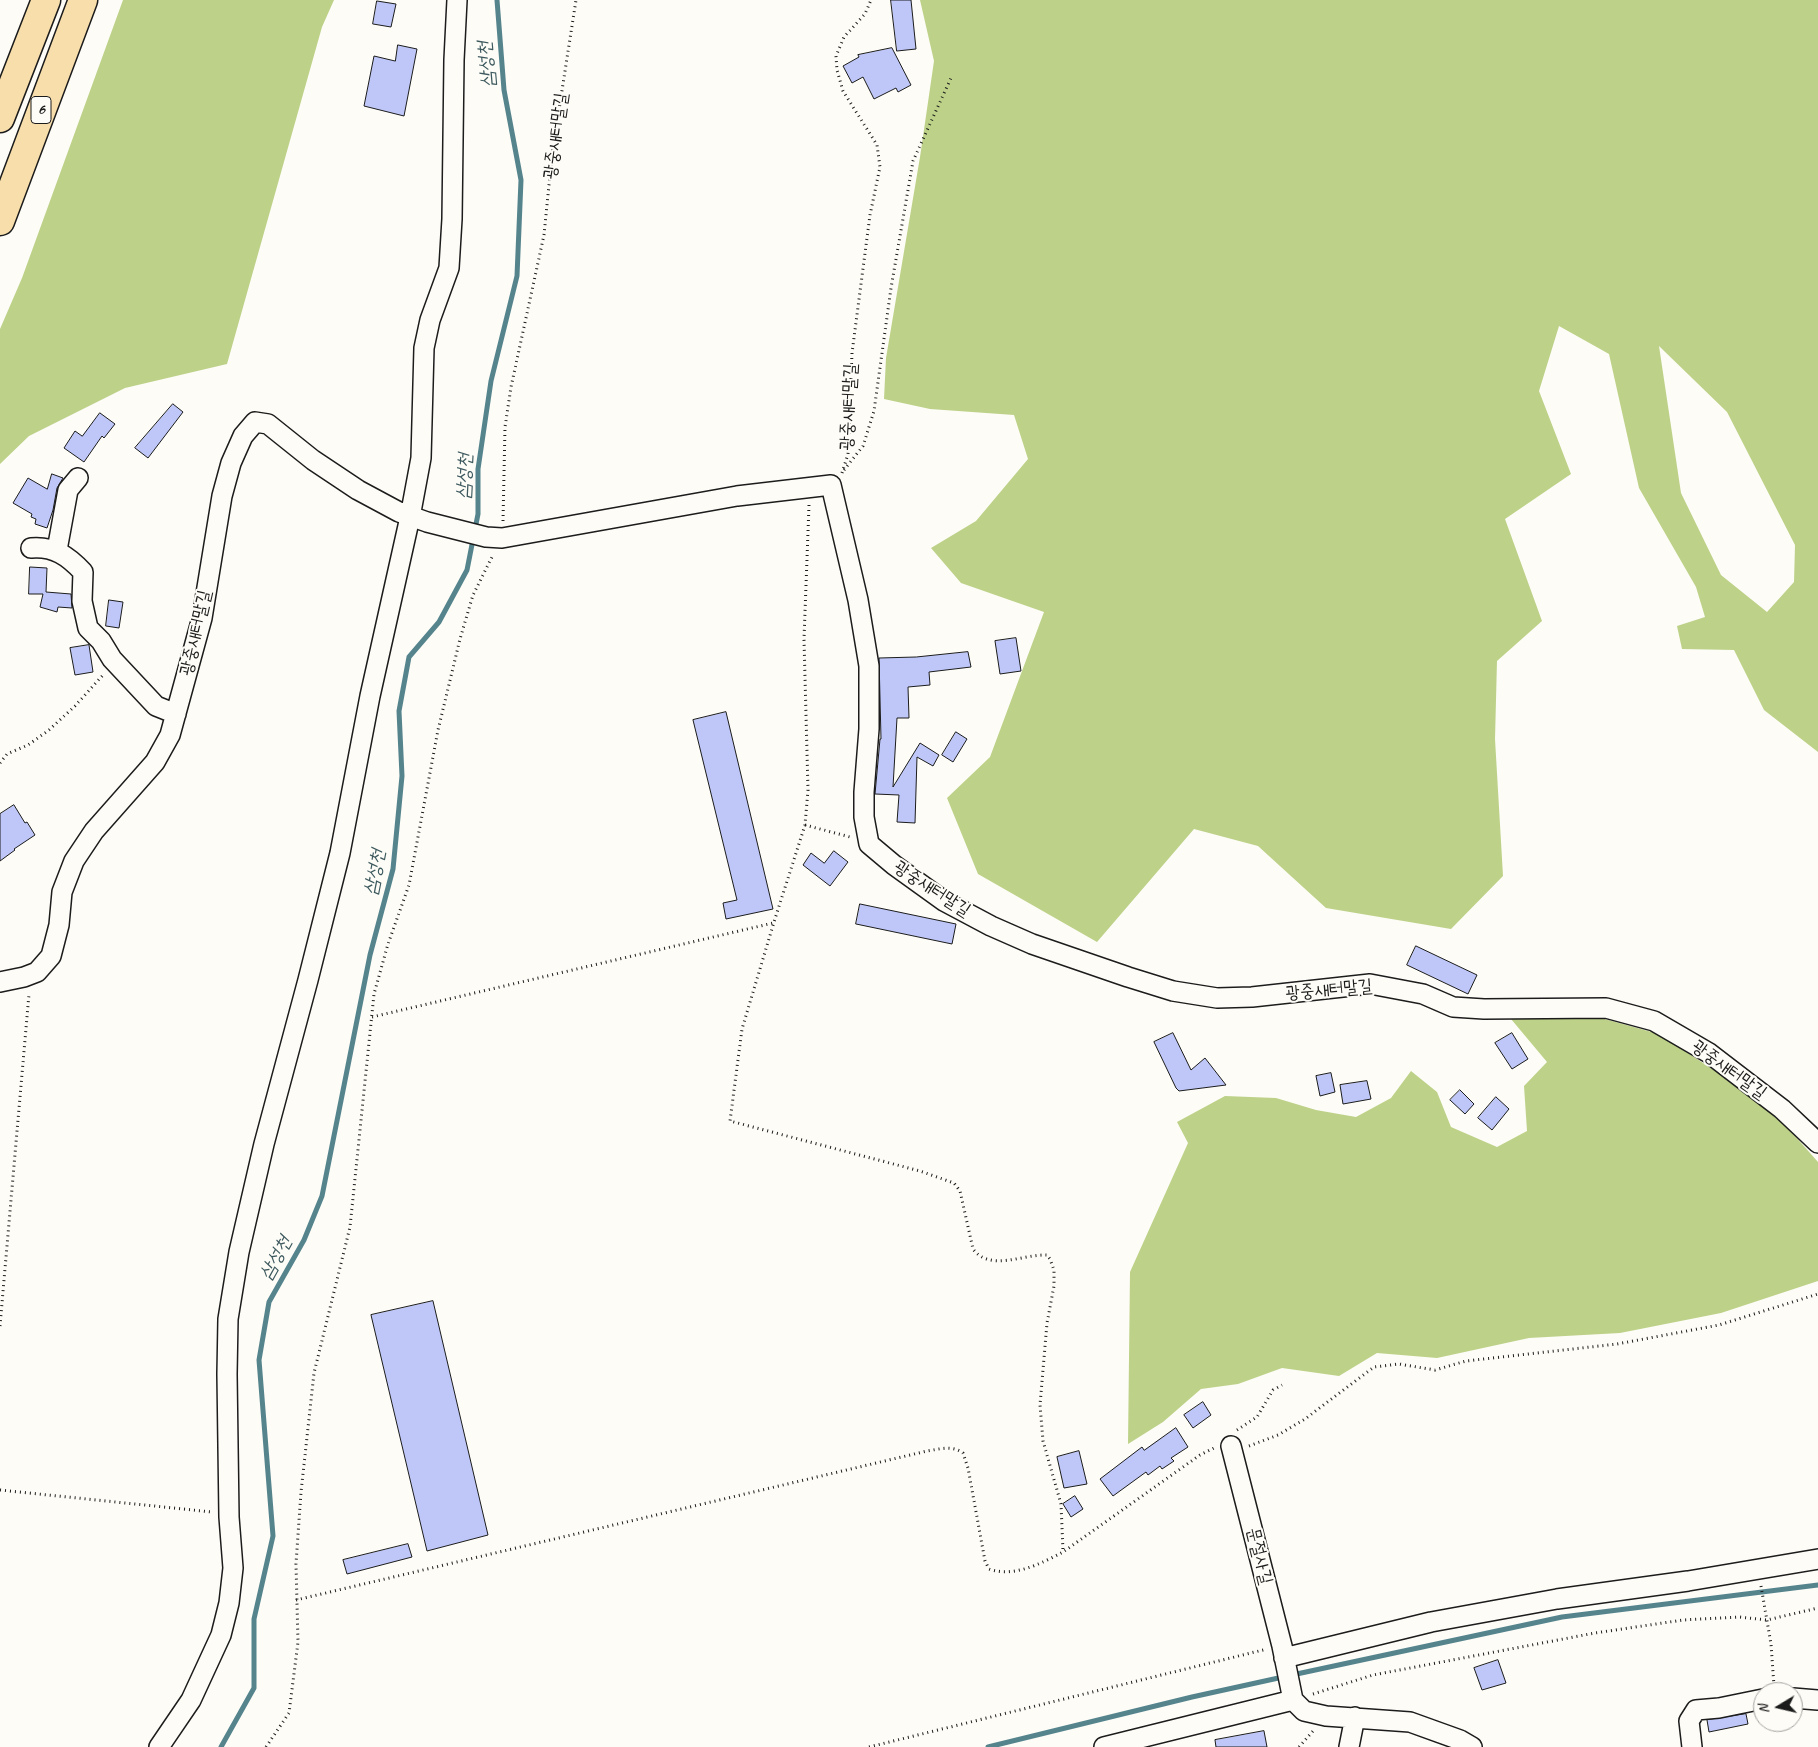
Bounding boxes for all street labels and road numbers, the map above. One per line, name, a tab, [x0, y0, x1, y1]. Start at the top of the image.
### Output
street label: 광중새터말길	[539, 91, 573, 181]
road number: 6	[31, 96, 51, 124]
street label: 광중새터말길	[836, 363, 862, 451]
street label: 광중새터말길	[176, 588, 216, 678]
street label: 광중새터말길	[890, 856, 974, 922]
street label: 광중새터말길	[1285, 975, 1373, 1005]
street label: 광중새터말길	[1687, 1036, 1771, 1104]
street label: 문절사길	[1242, 1525, 1276, 1587]

